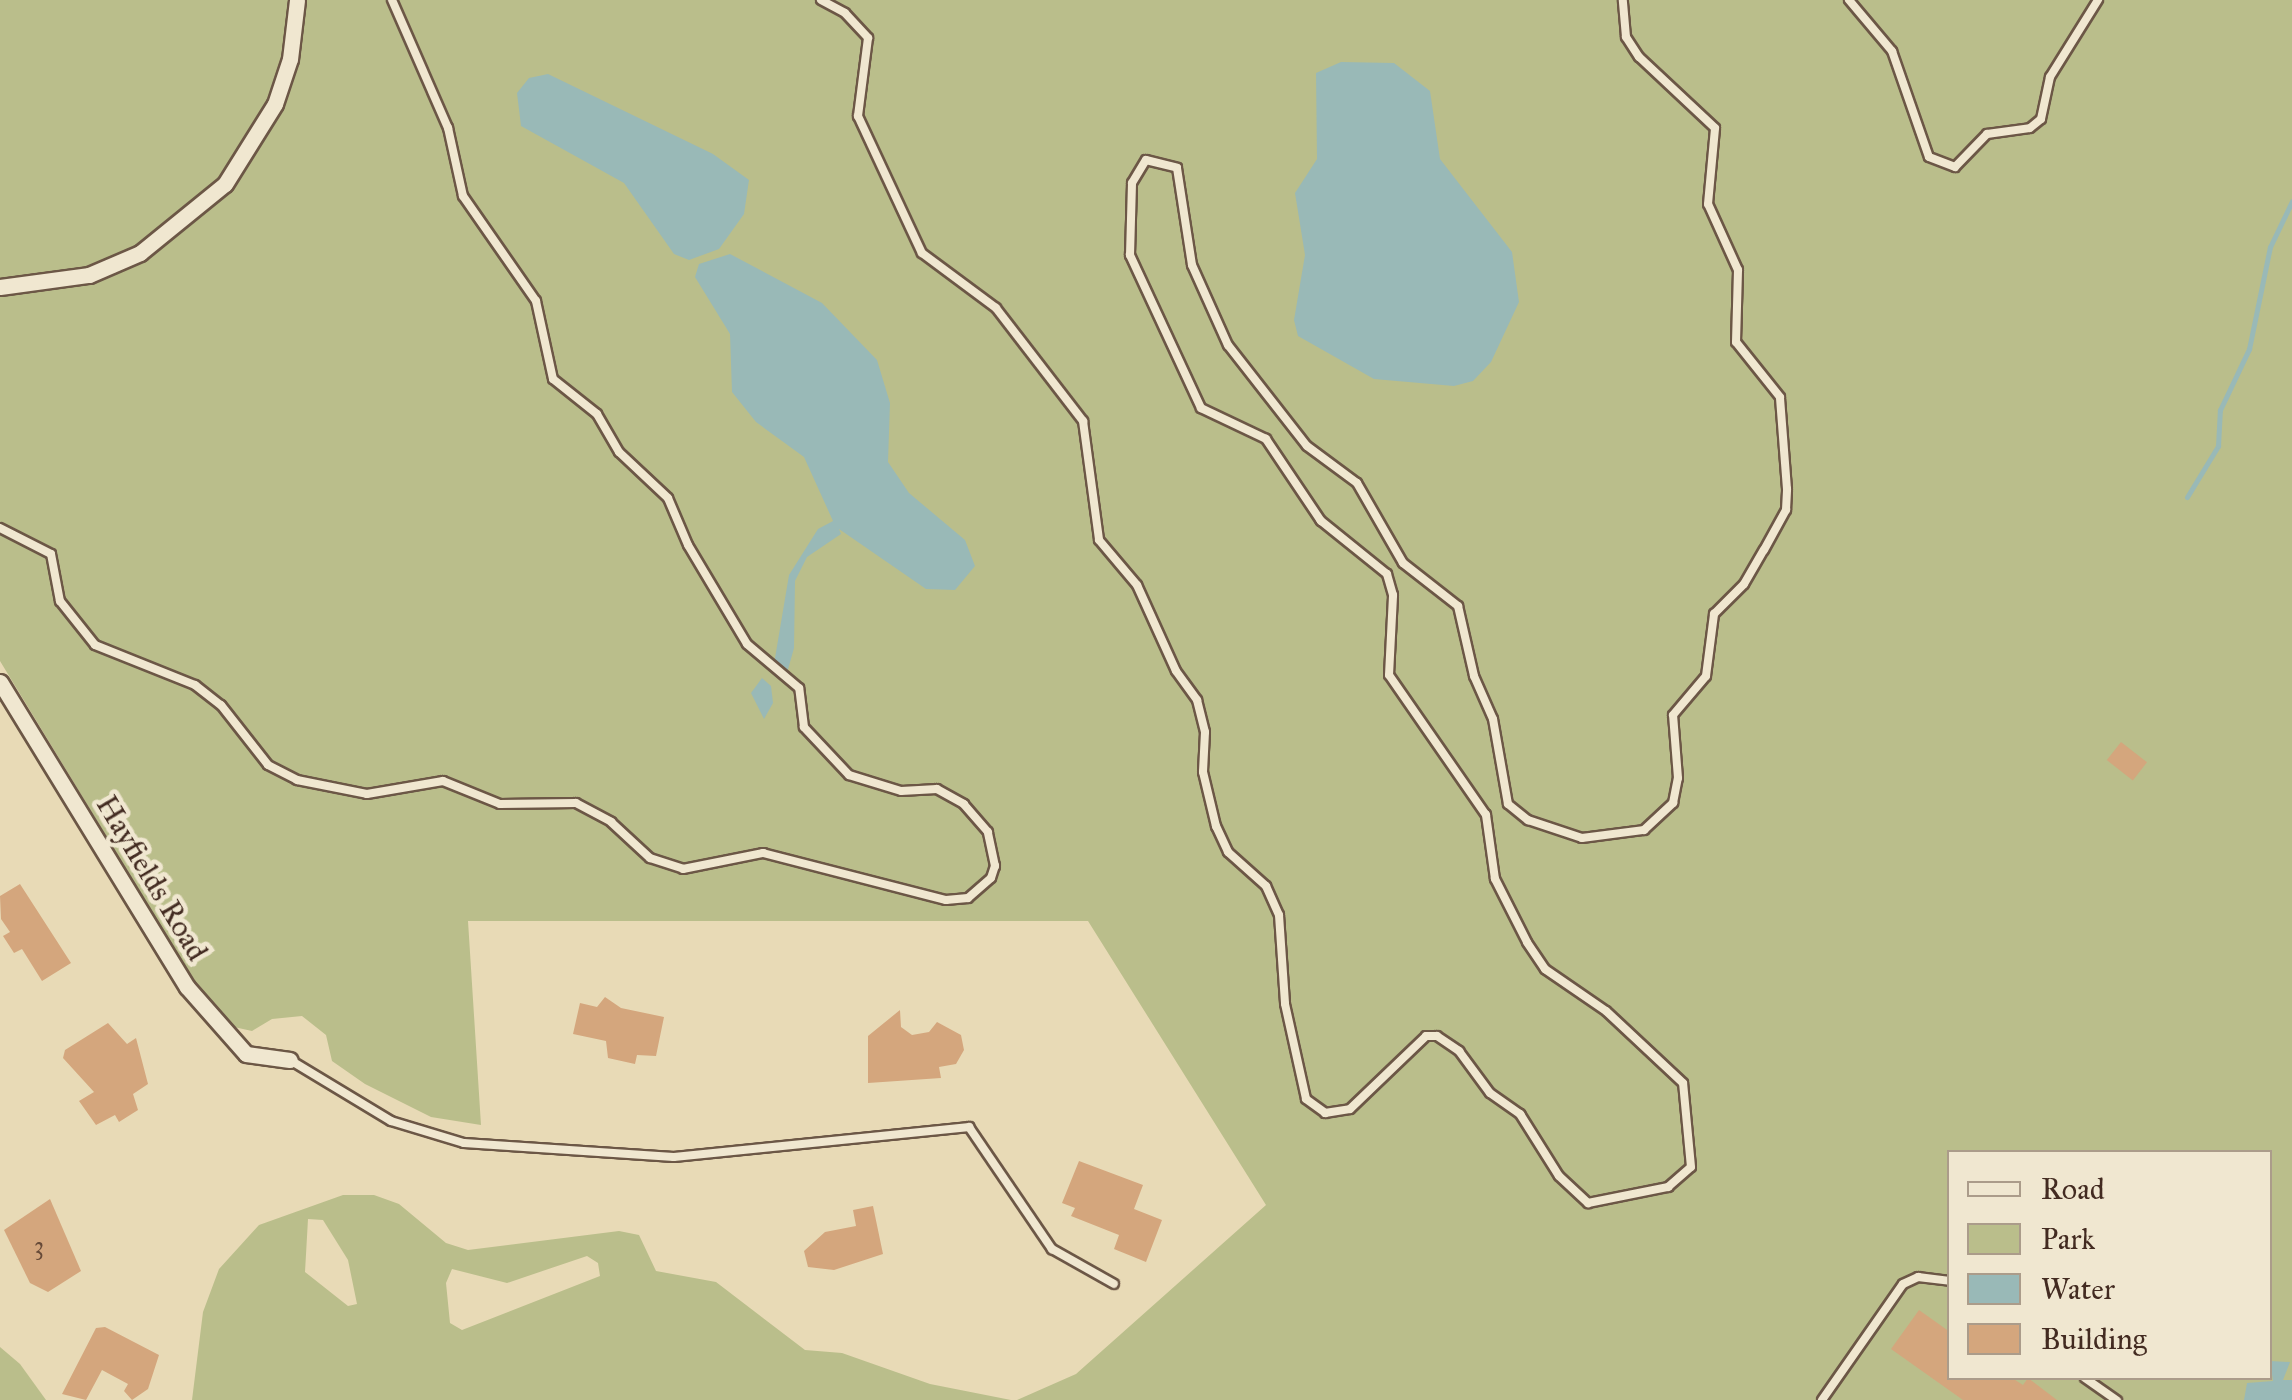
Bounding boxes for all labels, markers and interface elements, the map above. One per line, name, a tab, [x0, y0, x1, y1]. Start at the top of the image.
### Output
street label: Hayfields Road	[89, 789, 215, 967]
legend	[1947, 1150, 2272, 1380]
text: Road	[2041, 1171, 2105, 1207]
text: Park	[2041, 1221, 2095, 1257]
house number: 3	[34, 1231, 44, 1261]
text: Water	[2041, 1271, 2115, 1307]
text: Building	[2041, 1321, 2147, 1357]

